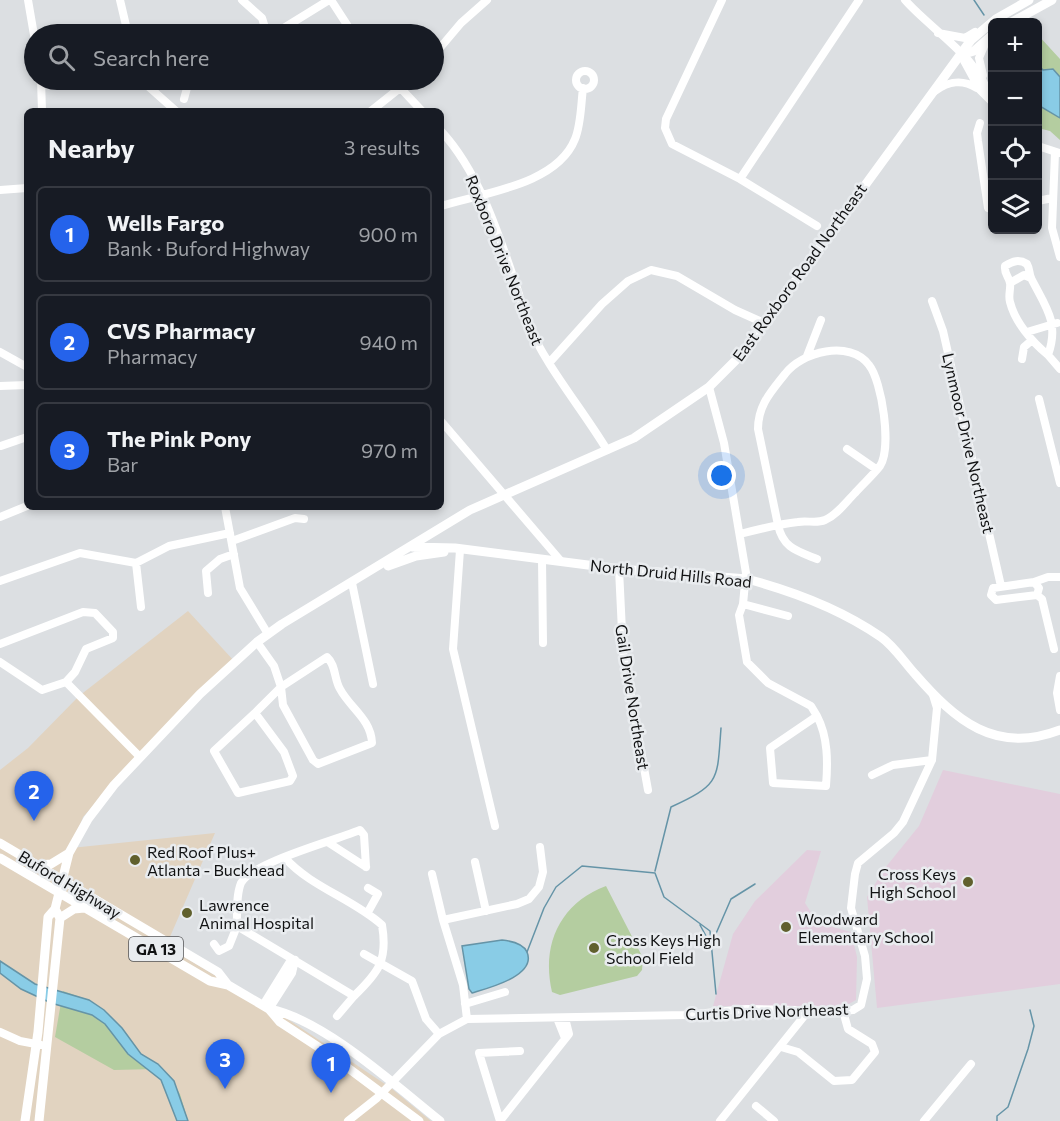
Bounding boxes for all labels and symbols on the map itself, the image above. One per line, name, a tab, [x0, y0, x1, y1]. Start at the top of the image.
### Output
street label: Roxboro Drive Northeast	[462, 172, 548, 348]
street label: East Roxboro Road Northeast	[728, 179, 870, 365]
street label: Lynmoor Drive Northeast	[939, 351, 999, 536]
your location	[707, 461, 736, 490]
street label: North Druid Hills Road	[589, 555, 753, 591]
street label: Gail Drive Northeast	[612, 623, 654, 772]
pin: 2	[15, 772, 54, 821]
place label: Red Roof Plus+ Atlanta - Buckhead	[147, 842, 284, 879]
street label: Buford Highway	[15, 846, 125, 922]
marker: Red Roof Plus+ Atlanta - Buckhead	[128, 853, 142, 867]
place label: Cross Keys High School	[869, 864, 956, 901]
marker: Cross Keys High School	[961, 875, 975, 889]
place label: Lawrence Animal Hospital	[199, 895, 314, 932]
marker: Lawrence Animal Hospital	[180, 906, 194, 920]
place label: Woodward Elementary School	[798, 909, 934, 946]
marker: Woodward Elementary School	[779, 920, 793, 934]
place label: Cross Keys High School Field	[606, 930, 721, 967]
road number: GA 13	[129, 937, 183, 961]
marker: Cross Keys High School Field	[587, 941, 601, 955]
street label: Curtis Drive Northeast	[685, 999, 849, 1023]
pin: 3	[206, 1040, 244, 1089]
pin: 1	[312, 1044, 350, 1093]

